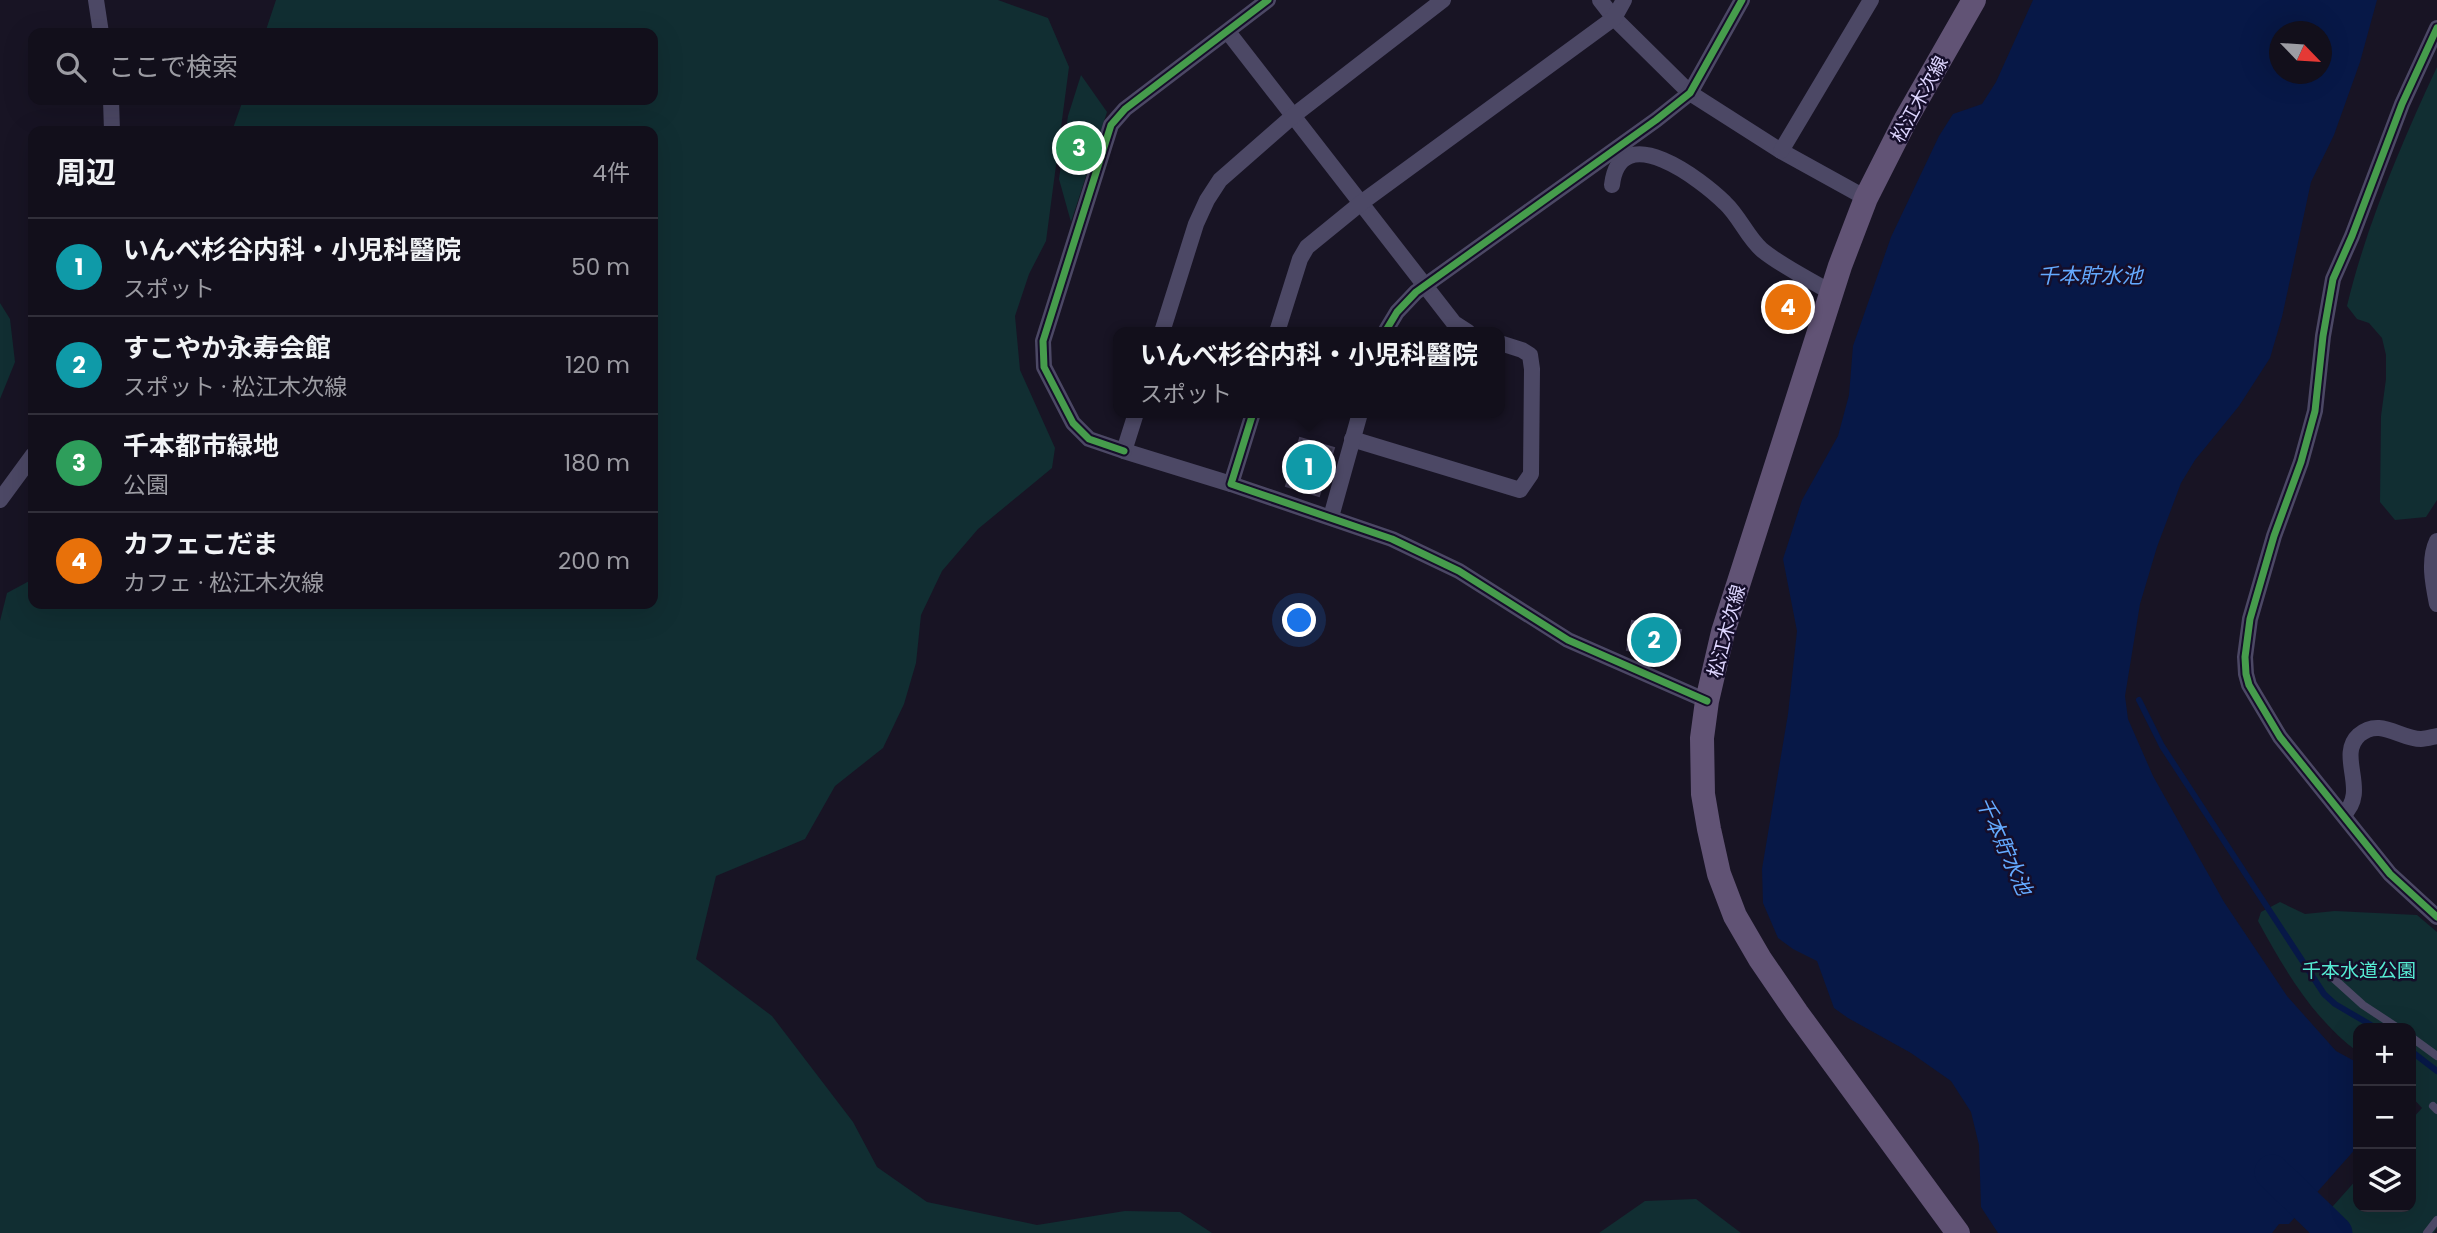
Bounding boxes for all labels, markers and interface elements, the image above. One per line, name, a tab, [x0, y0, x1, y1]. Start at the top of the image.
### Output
north arrow	[2269, 21, 2332, 84]
search box	[28, 28, 658, 105]
icon: search	[52, 48, 90, 86]
text: ここで検索	[108, 49, 238, 85]
street label: 松江木次線	[1885, 51, 1954, 147]
pin: 3	[1056, 122, 1102, 174]
text: 周辺	[56, 151, 116, 194]
text: 4件	[593, 157, 630, 189]
text: いんべ杉谷内科・小児科醫院	[123, 232, 461, 268]
text: 1	[75, 251, 83, 283]
text: 50 m	[571, 251, 630, 283]
water label: 千本貯水池	[2038, 261, 2144, 290]
text: スポット	[123, 273, 215, 305]
pin: 4	[1765, 281, 1811, 333]
popup	[1113, 327, 1505, 418]
text: すこやか永寿会館	[123, 330, 331, 366]
text: いんべ杉谷内科・小児科醫院	[1140, 337, 1478, 373]
text: 2	[72, 349, 86, 381]
text: 120 m	[565, 349, 630, 381]
text: スポット · 松江木次線	[123, 371, 347, 403]
text: スポット	[1140, 378, 1232, 410]
text: 千本都市緑地	[123, 428, 279, 464]
pin: 1	[1286, 441, 1332, 493]
text: 3	[72, 447, 86, 479]
text: 180 m	[564, 447, 630, 479]
text: 公園	[123, 469, 169, 501]
text: カフェこだま	[123, 526, 278, 562]
text: 4	[71, 545, 87, 577]
text: 200 m	[558, 545, 630, 577]
text: カフェ · 松江木次線	[123, 567, 324, 599]
street label: 松江木次線	[1701, 582, 1752, 681]
your location	[1282, 603, 1316, 637]
pin: 2	[1631, 614, 1677, 666]
water label: 千本貯水池	[1970, 792, 2040, 901]
park label: 千本水道公園	[2302, 957, 2416, 984]
map controls	[2353, 1023, 2416, 1212]
button: +	[2353, 1023, 2416, 1086]
button: −	[2353, 1086, 2416, 1149]
button: layers	[2353, 1149, 2416, 1212]

